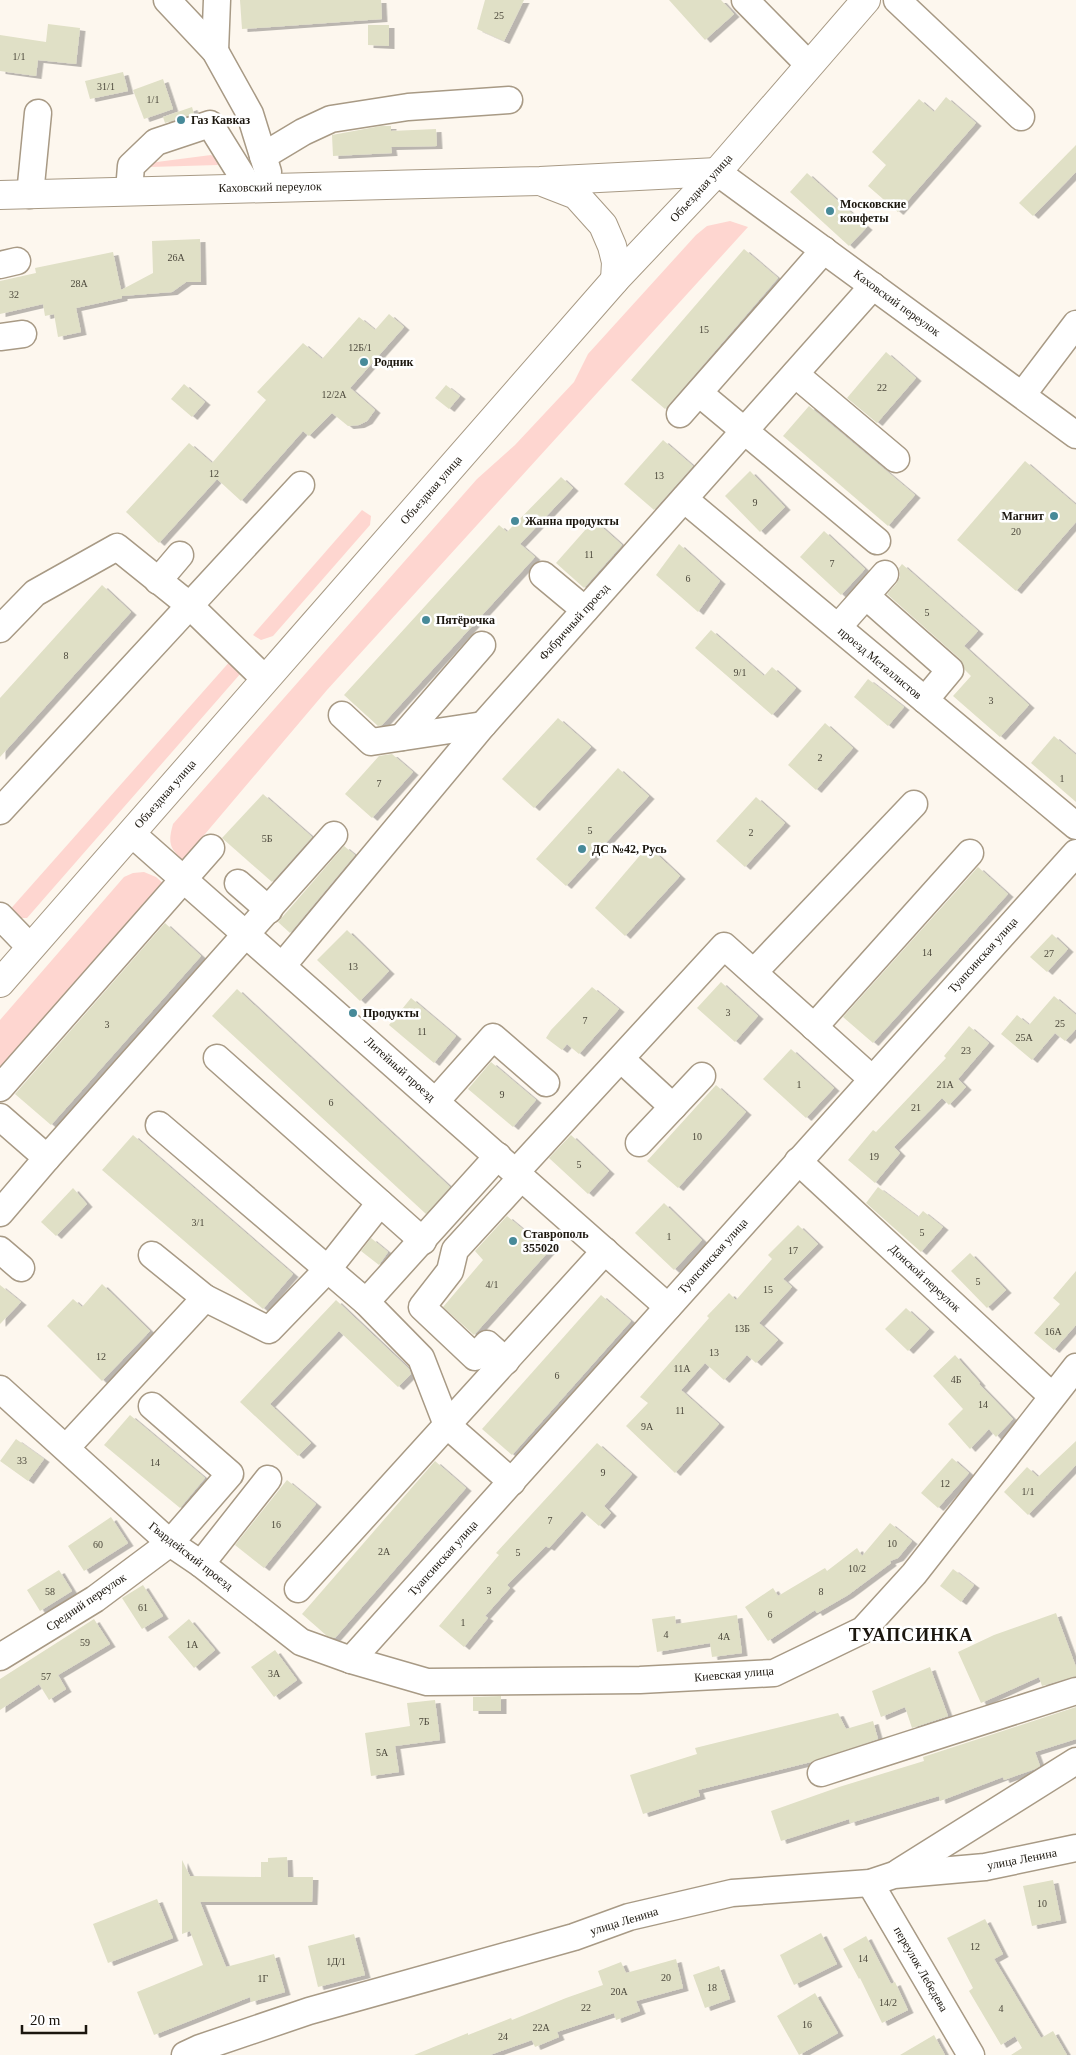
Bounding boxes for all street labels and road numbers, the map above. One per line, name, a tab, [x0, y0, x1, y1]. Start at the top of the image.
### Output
street label: Объездная улица	[667, 151, 736, 225]
street label: Каховский переулок	[218, 179, 322, 195]
street label: Каховский переулок	[851, 267, 943, 339]
street label: Объездная улица	[397, 452, 465, 527]
street label: Фабричный проезд	[536, 581, 612, 663]
street label: проезд Металлистов	[835, 624, 925, 702]
street label: Объездная улица	[131, 756, 199, 831]
street label: Туапсинская улица	[945, 914, 1021, 996]
street label: Литейный проезд	[362, 1034, 438, 1104]
street label: Туапсинская улица	[675, 1215, 751, 1297]
street label: Донской переулок	[886, 1241, 964, 1315]
street label: Туапсинская улица	[405, 1517, 481, 1599]
street label: Гвардейский проезд	[146, 1519, 236, 1593]
street label: Средний переулок	[43, 1570, 129, 1634]
street label: Киевская улица	[694, 1663, 775, 1684]
street label: улица Ленина	[986, 1845, 1059, 1873]
street label: улица Ленина	[588, 1904, 660, 1938]
street label: переулок Лебедева	[891, 1924, 951, 2015]

